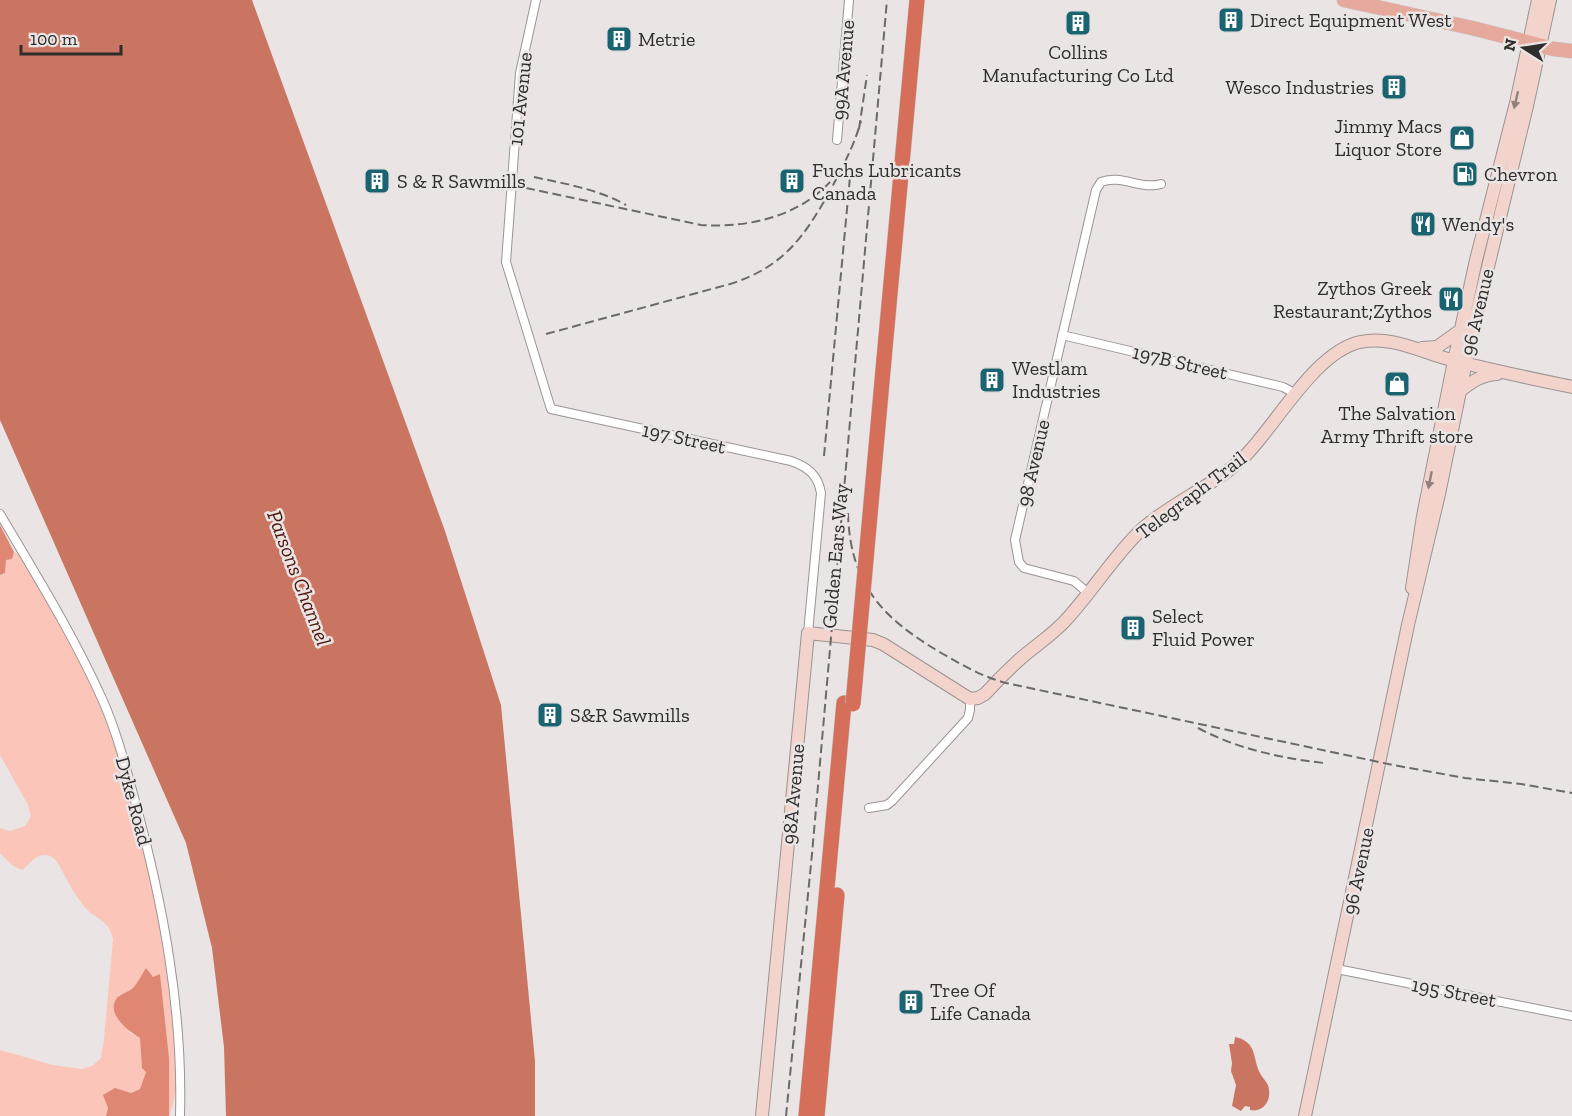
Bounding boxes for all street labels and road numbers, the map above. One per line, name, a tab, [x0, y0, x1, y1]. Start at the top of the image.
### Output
street label: 99A Avenue	[827, 19, 859, 121]
street label: 101 Avenue	[503, 51, 537, 147]
street label: 96 Avenue	[1455, 266, 1499, 358]
street label: 197B Street	[1130, 339, 1231, 385]
street label: 197 Street	[640, 417, 729, 459]
street label: 98 Avenue	[1011, 417, 1055, 509]
street label: Telegraph Trail	[1131, 446, 1251, 544]
street label: Golden Ears Way	[817, 482, 853, 630]
street label: 98A Avenue	[777, 743, 809, 845]
street label: Dyke Road	[111, 754, 157, 848]
street label: 96 Avenue	[1337, 825, 1379, 917]
street label: 195 Street	[1410, 972, 1499, 1012]

